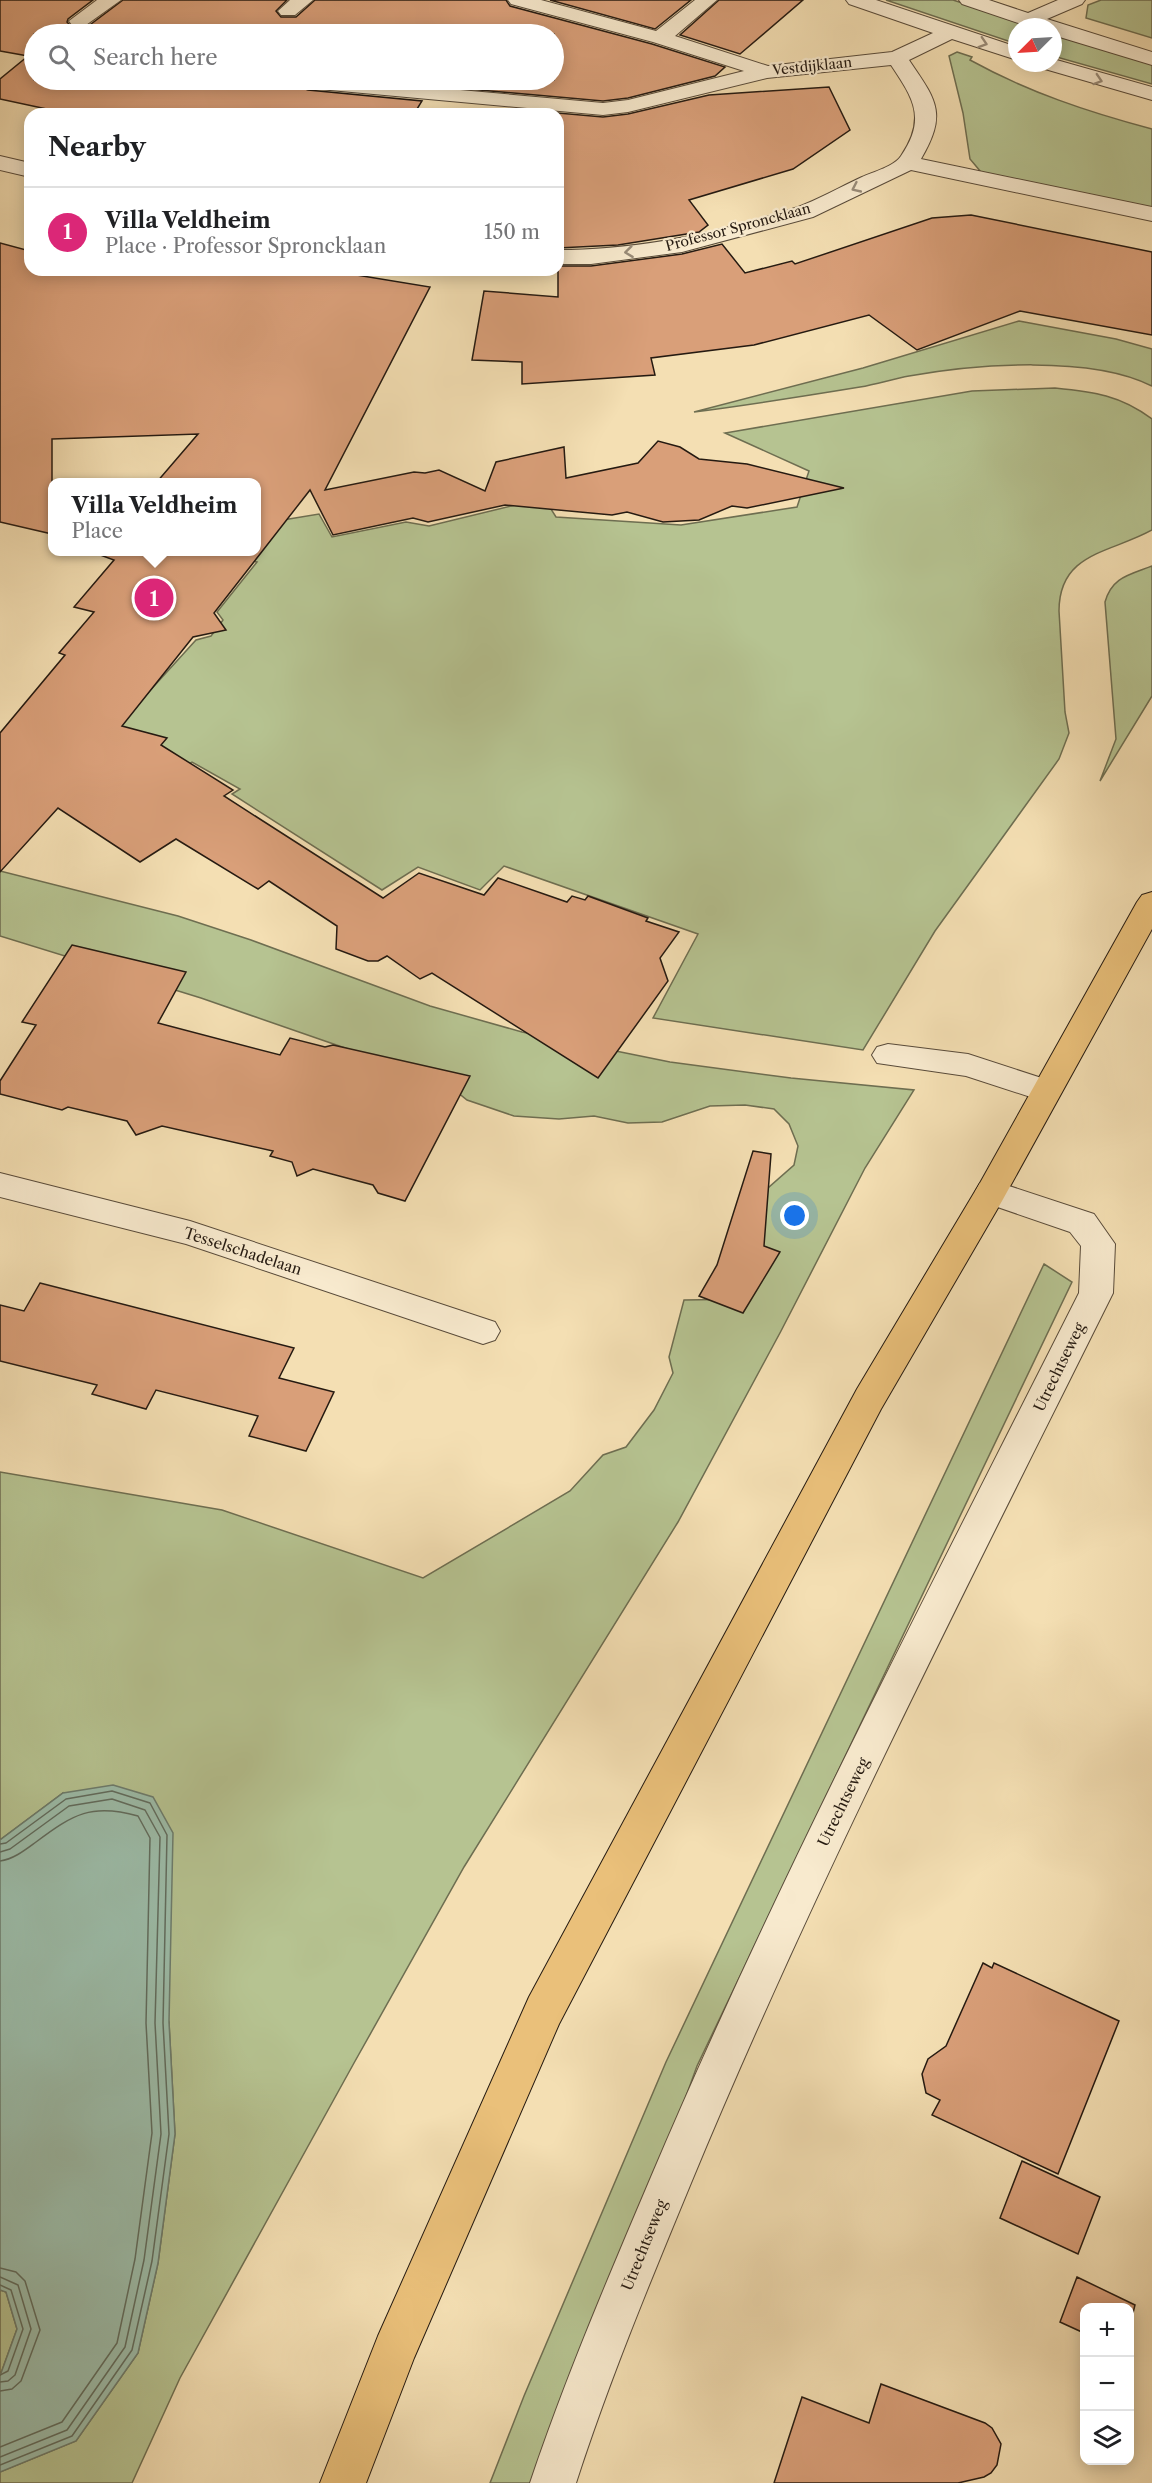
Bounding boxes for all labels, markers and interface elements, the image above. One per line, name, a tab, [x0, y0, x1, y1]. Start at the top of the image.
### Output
north arrow	[1008, 18, 1062, 72]
search box	[24, 24, 564, 90]
one-way arrow	[977, 36, 988, 48]
icon: search	[45, 41, 78, 74]
text: Search here	[93, 44, 218, 71]
street label: Vestdijklaan	[770, 53, 853, 79]
one-way arrow	[1092, 73, 1103, 85]
text: Nearby	[48, 131, 146, 163]
one-way arrow	[851, 180, 862, 192]
street label: Professor Sproncklaan	[663, 199, 813, 255]
text: Villa Veldheim	[105, 207, 271, 234]
text: 1	[63, 220, 72, 244]
text: 150 m	[484, 220, 540, 244]
text: Place · Professor Sproncklaan	[105, 234, 386, 258]
one-way arrow	[624, 246, 633, 258]
popup	[48, 478, 261, 556]
text: Villa Veldheim	[72, 492, 237, 519]
text: Place	[72, 519, 123, 543]
pin: 1	[134, 576, 174, 620]
your location	[780, 1201, 809, 1230]
street label: Tesselschadelaan	[182, 1223, 305, 1279]
street label: Utrechtseweg	[1029, 1319, 1089, 1415]
street label: Utrechtseweg	[813, 1754, 873, 1850]
street label: Utrechtseweg	[617, 2197, 671, 2293]
map controls	[1080, 2303, 1134, 2465]
button: +	[1080, 2303, 1134, 2357]
button: −	[1080, 2357, 1134, 2411]
button: layers	[1080, 2411, 1134, 2465]

